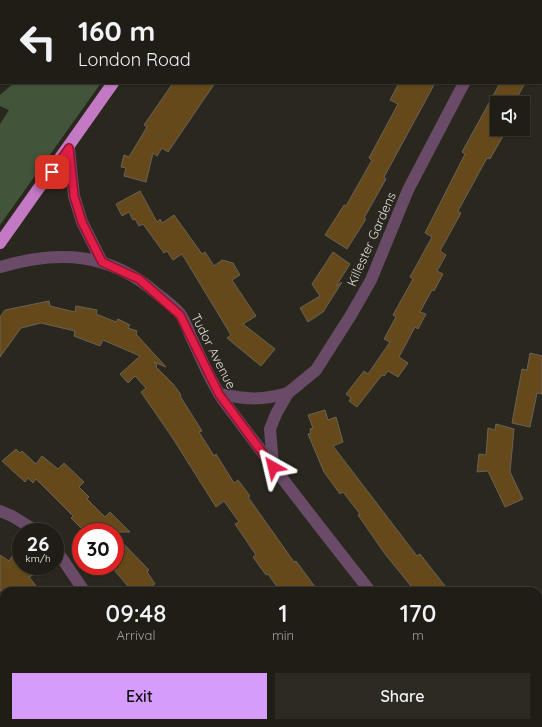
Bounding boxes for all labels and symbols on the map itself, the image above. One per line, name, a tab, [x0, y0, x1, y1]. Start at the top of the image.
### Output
pin	[35, 155, 69, 189]
street label: Killester Gardens	[343, 189, 399, 289]
street label: Tudor Avenue	[188, 311, 240, 391]
position arrow	[252, 446, 294, 488]
speed limit sign: 30	[72, 523, 124, 575]

